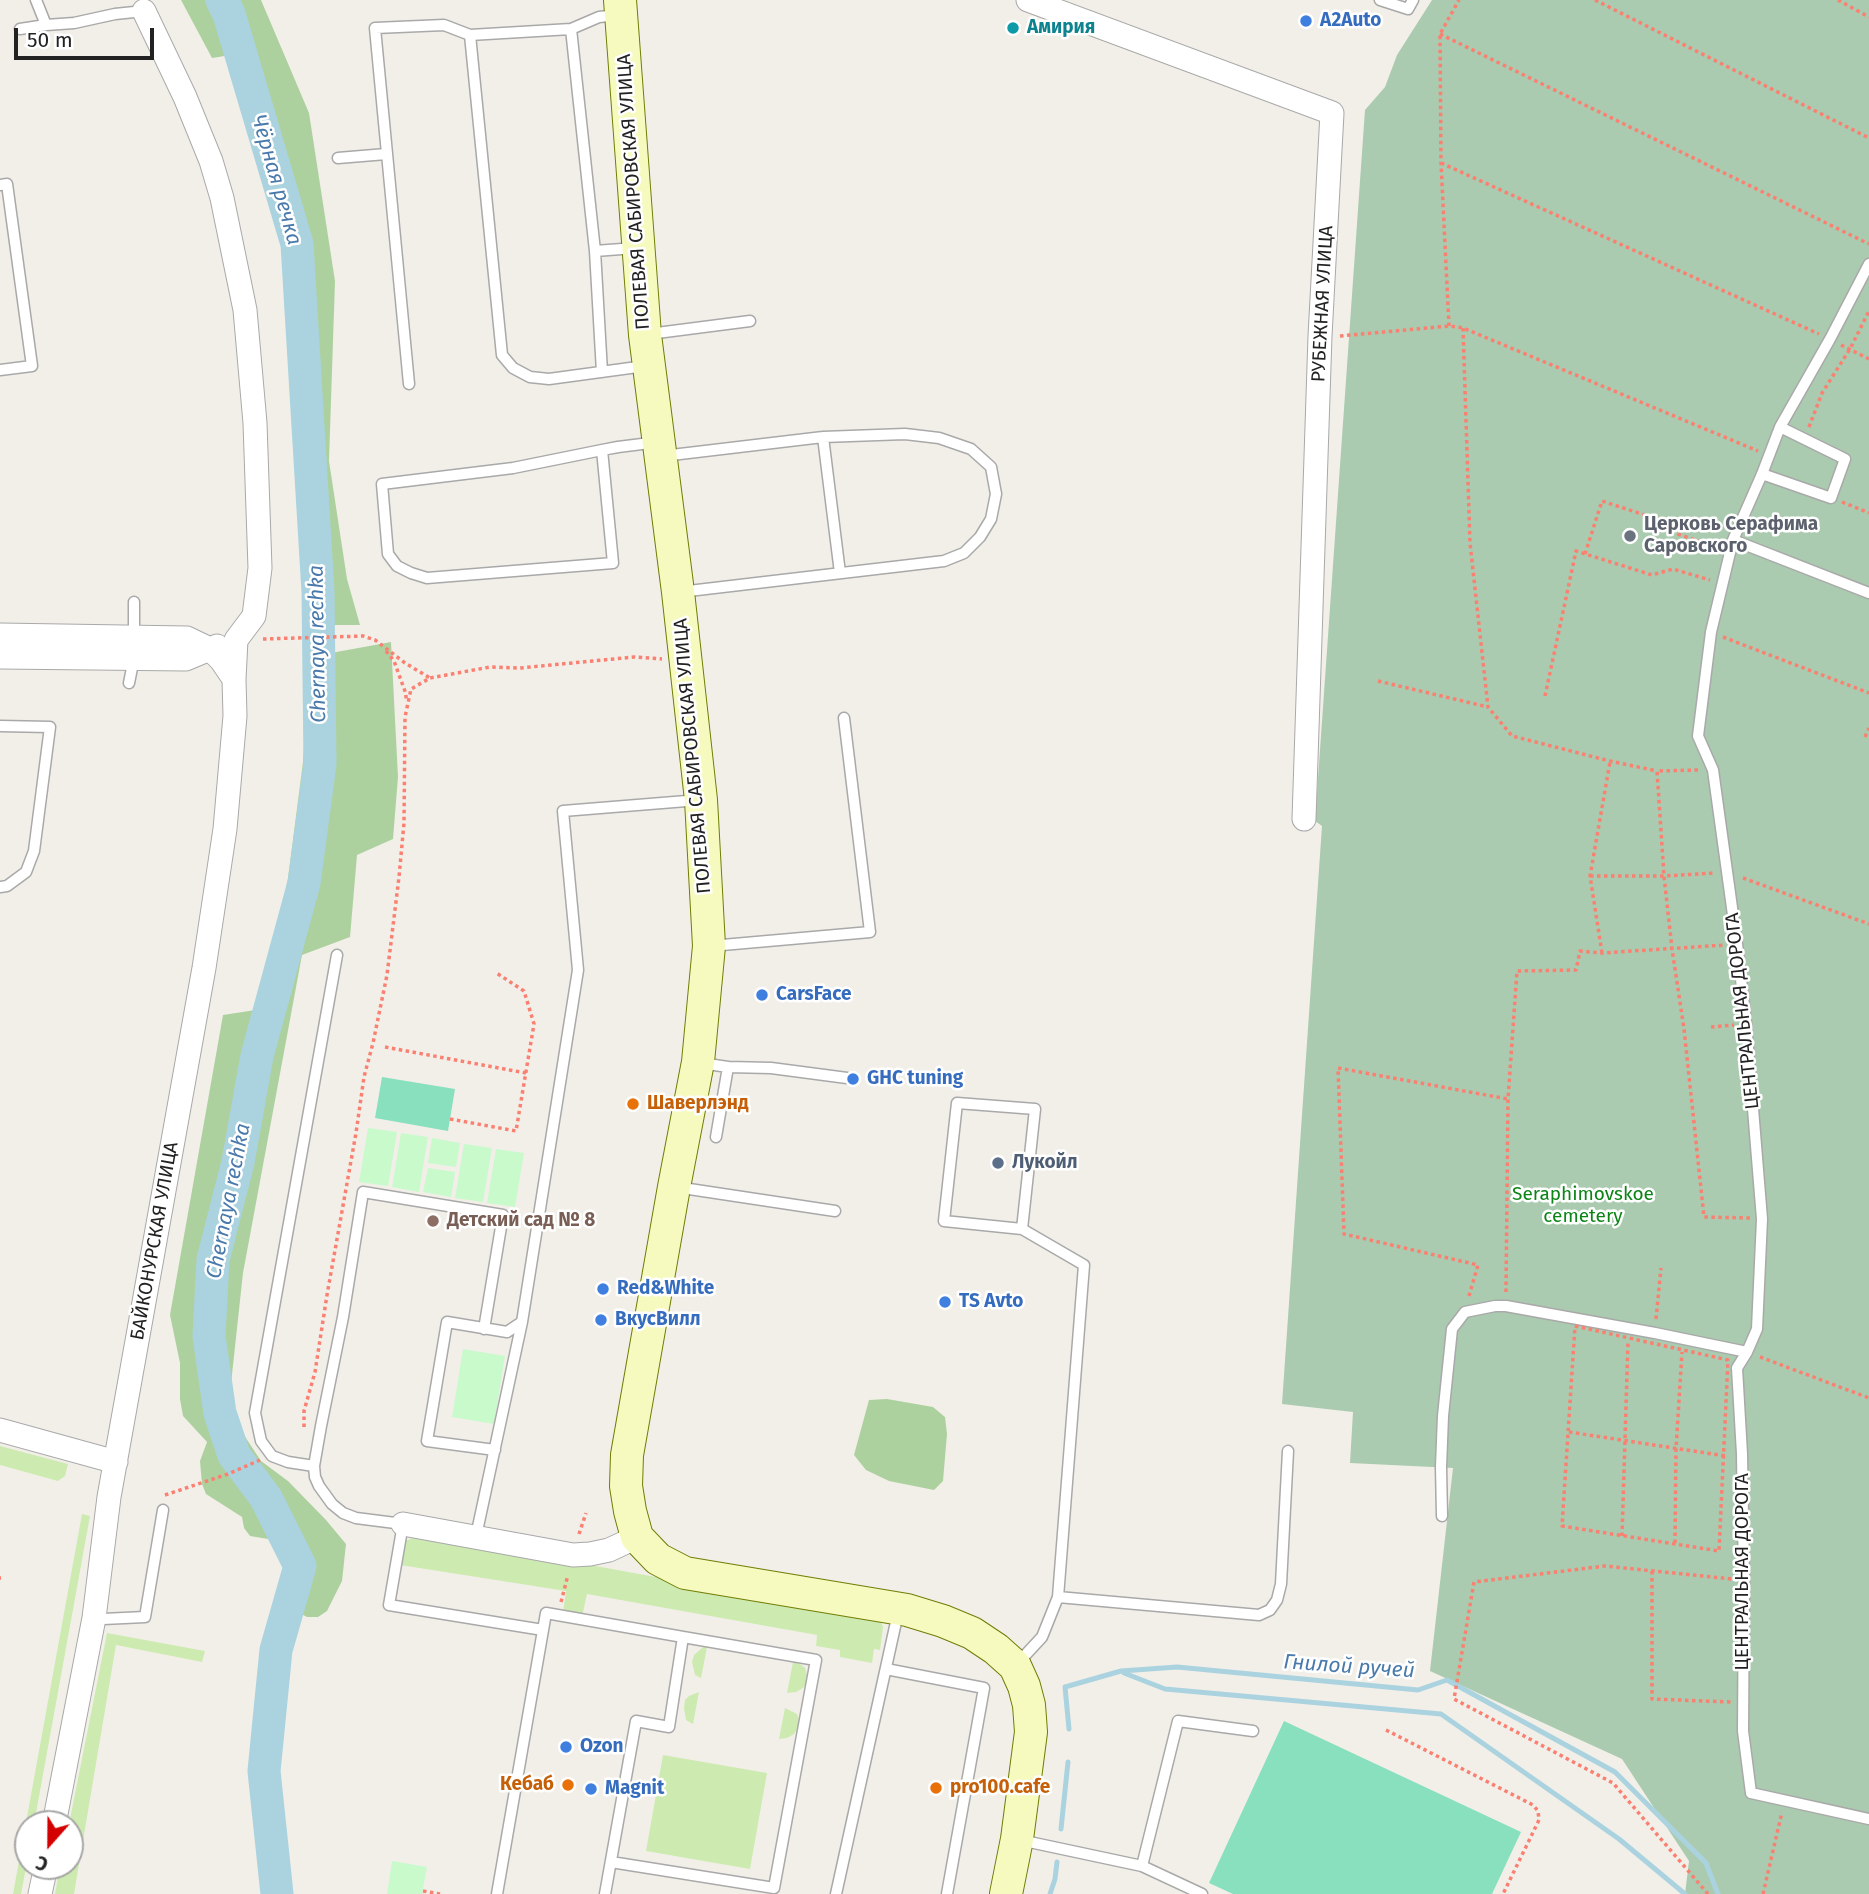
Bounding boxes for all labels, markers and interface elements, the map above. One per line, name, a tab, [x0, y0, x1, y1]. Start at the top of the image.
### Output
place label: A2Auto	[1320, 10, 1381, 32]
marker: A2Auto	[1298, 13, 1314, 29]
scale bar	[18, 14, 158, 58]
place label: Амирия	[1027, 17, 1095, 39]
marker: Амирия	[1005, 20, 1021, 36]
text: 50 m	[27, 27, 73, 53]
street label: ПОЛЕВАЯ САБИРОВСКАЯ УЛИЦА	[613, 53, 655, 331]
water label: Чёрная речка	[245, 112, 307, 248]
street label: РУБЕЖНАЯ УЛИЦА	[1308, 225, 1338, 383]
place label: Церковь Серафима Саровского	[1644, 514, 1818, 558]
marker: Церковь Серафима Саровского	[1622, 528, 1638, 544]
water label: Chernaya rechka	[304, 565, 332, 723]
street label: ПОЛЕВАЯ САБИРОВСКАЯ УЛИЦА	[670, 617, 716, 895]
street label: ЦЕНТРАЛЬНАЯ ДОРОГА	[1721, 912, 1765, 1110]
place label: CarsFace	[776, 984, 851, 1006]
marker: CarsFace	[754, 987, 770, 1003]
place label: GHC tuning	[867, 1068, 963, 1090]
marker: GHC tuning	[845, 1071, 861, 1087]
place label: Шаверлэнд	[647, 1093, 748, 1115]
marker: Шаверлэнд	[625, 1096, 641, 1112]
water label: Chernaya rechka	[202, 1121, 256, 1281]
street label: БАЙКОНУРСКАЯ УЛИЦА	[126, 1140, 184, 1342]
place label: Лукойл	[1012, 1152, 1078, 1174]
marker: Лукойл	[990, 1155, 1006, 1171]
park label: Seraphimovskoe cemetery	[1512, 1184, 1654, 1228]
place label: Детский сад № 8	[447, 1210, 595, 1232]
marker: Детский сад № 8	[425, 1213, 441, 1229]
place label: Red&White	[617, 1278, 714, 1300]
marker: Red&White	[595, 1281, 611, 1297]
place label: TS Avto	[959, 1291, 1023, 1313]
marker: TS Avto	[937, 1294, 953, 1310]
place label: ВкусВилл	[615, 1309, 701, 1331]
marker: ВкусВилл	[593, 1312, 609, 1328]
street label: ЦЕНТРАЛЬНАЯ ДОРОГА	[1732, 1473, 1754, 1671]
water label: Гнилой ручей	[1282, 1650, 1416, 1684]
place label: Ozon	[580, 1736, 624, 1758]
marker: Ozon	[558, 1739, 574, 1755]
place label: Кебаб	[500, 1774, 554, 1796]
marker: Кебаб	[560, 1777, 576, 1793]
place label: pro100.cafe	[950, 1777, 1050, 1799]
place label: Magnit	[605, 1778, 664, 1800]
marker: pro100.cafe	[928, 1780, 944, 1796]
marker: Magnit	[583, 1781, 599, 1797]
north arrow	[14, 1810, 84, 1880]
text: С	[33, 1851, 51, 1876]

